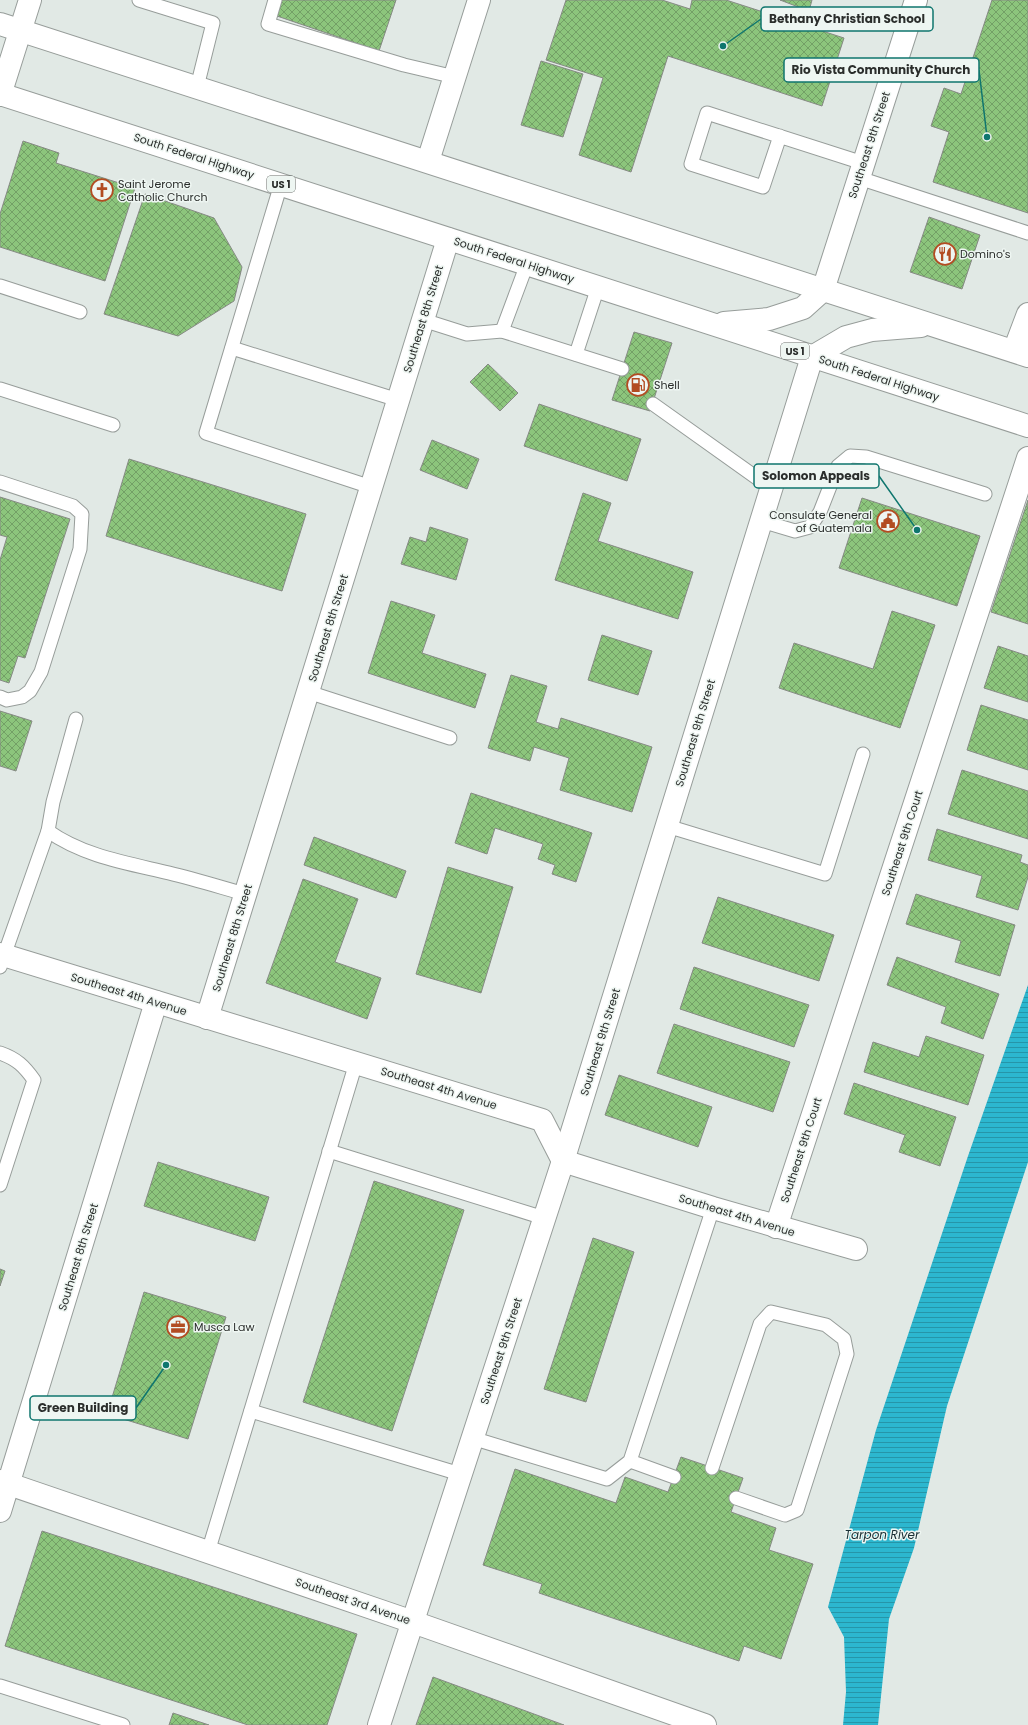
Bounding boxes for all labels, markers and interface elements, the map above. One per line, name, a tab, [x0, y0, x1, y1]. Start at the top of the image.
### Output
callout: Bethany Christian School	[761, 7, 933, 31]
text: Bethany Christian School	[769, 10, 925, 27]
callout: Rio Vista Community Church	[784, 58, 979, 82]
text: Rio Vista Community Church	[792, 61, 970, 78]
street label: Southeast 9th Street	[844, 89, 894, 201]
street label: South Federal Highway	[132, 129, 257, 183]
place label: Saint Jerome Catholic Church	[118, 176, 207, 205]
road number: US 1	[267, 176, 295, 192]
church icon: Saint Jerome Catholic Church	[89, 177, 115, 203]
street label: South Federal Highway	[452, 233, 577, 287]
restaurant icon: Domino's	[932, 241, 958, 267]
place label: Domino's	[960, 246, 1011, 262]
street label: Southeast 8th Street	[399, 263, 447, 375]
road number: US 1	[781, 343, 809, 359]
street label: South Federal Highway	[817, 351, 942, 405]
fuel station icon: Shell	[625, 372, 651, 398]
place label: Shell	[654, 377, 680, 393]
callout: Solomon Appeals	[754, 464, 879, 488]
text: Solomon Appeals	[762, 467, 870, 484]
place label: Consulate General of Guatemala	[769, 507, 872, 536]
public building icon: Consulate General of Guatemala	[875, 508, 901, 534]
street label: Southeast 8th Street	[304, 572, 352, 684]
street label: Southeast 9th Street	[671, 677, 719, 789]
street label: Southeast 9th Court	[877, 788, 927, 898]
street label: Southeast 8th Street	[208, 882, 256, 994]
street label: Southeast 4th Avenue	[69, 969, 189, 1019]
street label: Southeast 9th Street	[576, 986, 624, 1098]
street label: Southeast 4th Avenue	[379, 1063, 499, 1113]
street label: Southeast 9th Court	[776, 1095, 826, 1205]
street label: Southeast 4th Avenue	[677, 1190, 797, 1240]
street label: Southeast 8th Street	[54, 1201, 102, 1313]
street label: Southeast 9th Street	[476, 1295, 526, 1407]
office icon: Musca Law	[165, 1314, 191, 1340]
place label: Musca Law	[194, 1319, 255, 1335]
callout: Green Building	[30, 1396, 136, 1420]
text: Green Building	[38, 1399, 128, 1416]
water label: Tarpon River	[844, 1526, 920, 1543]
street label: Southeast 3rd Avenue	[293, 1574, 413, 1628]

